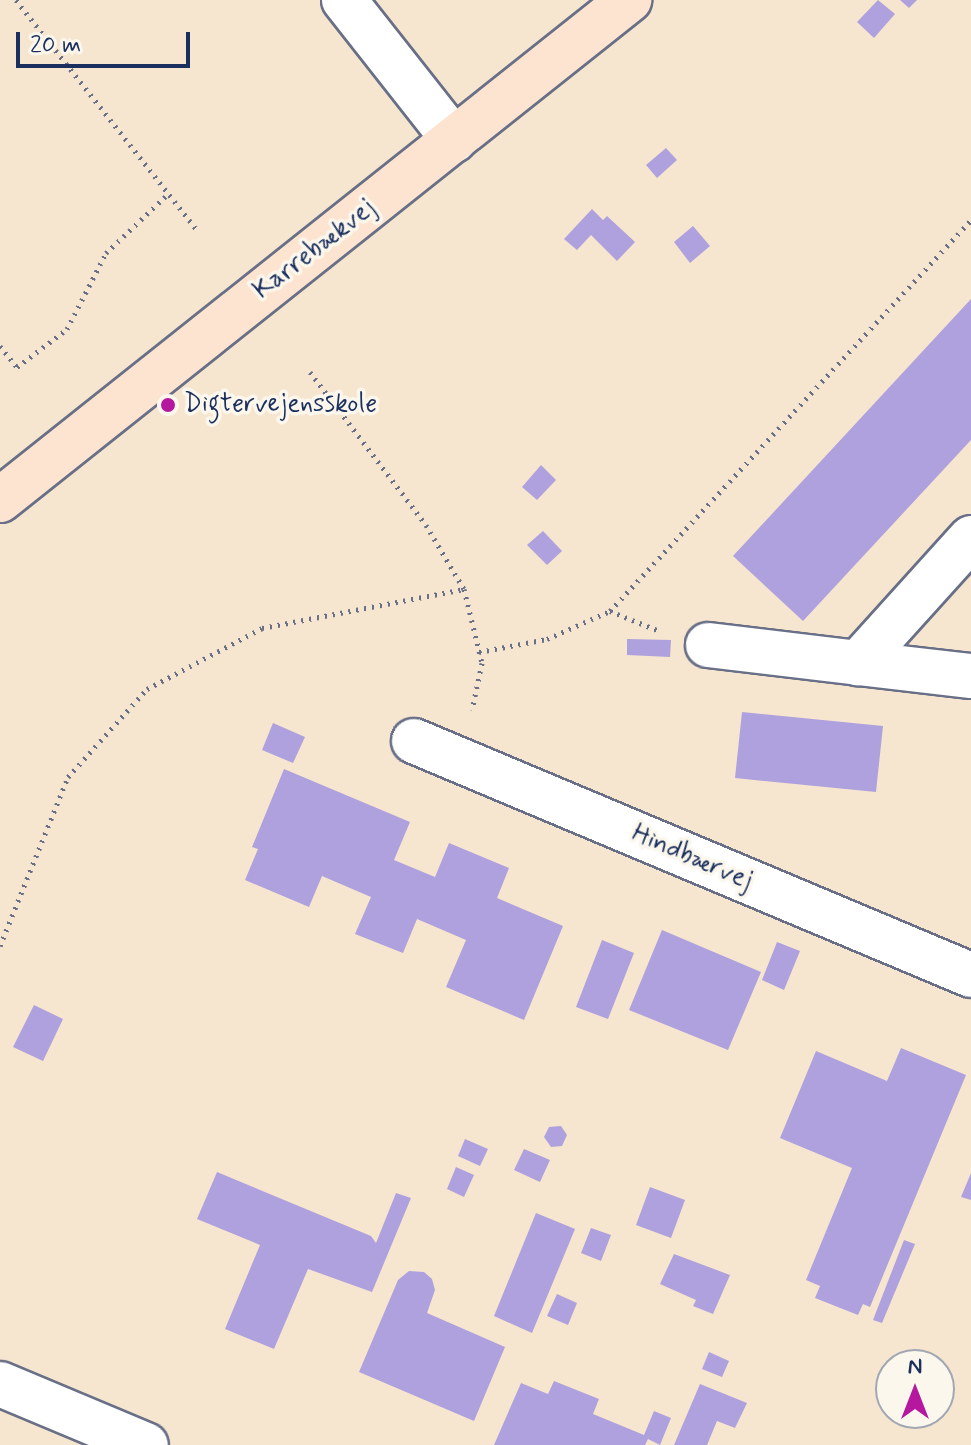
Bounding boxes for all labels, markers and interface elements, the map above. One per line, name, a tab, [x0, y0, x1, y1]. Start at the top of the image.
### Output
scale bar	[20, 16, 194, 66]
text: 20 m	[30, 30, 81, 61]
street label: Karrebækvej	[248, 193, 382, 307]
place label: Digtervejensskole	[184, 389, 377, 421]
marker: Digtervejensskole	[159, 396, 177, 414]
street label: Hindbærvej	[627, 819, 757, 897]
north arrow	[875, 1349, 955, 1429]
text: N	[908, 1353, 922, 1381]

